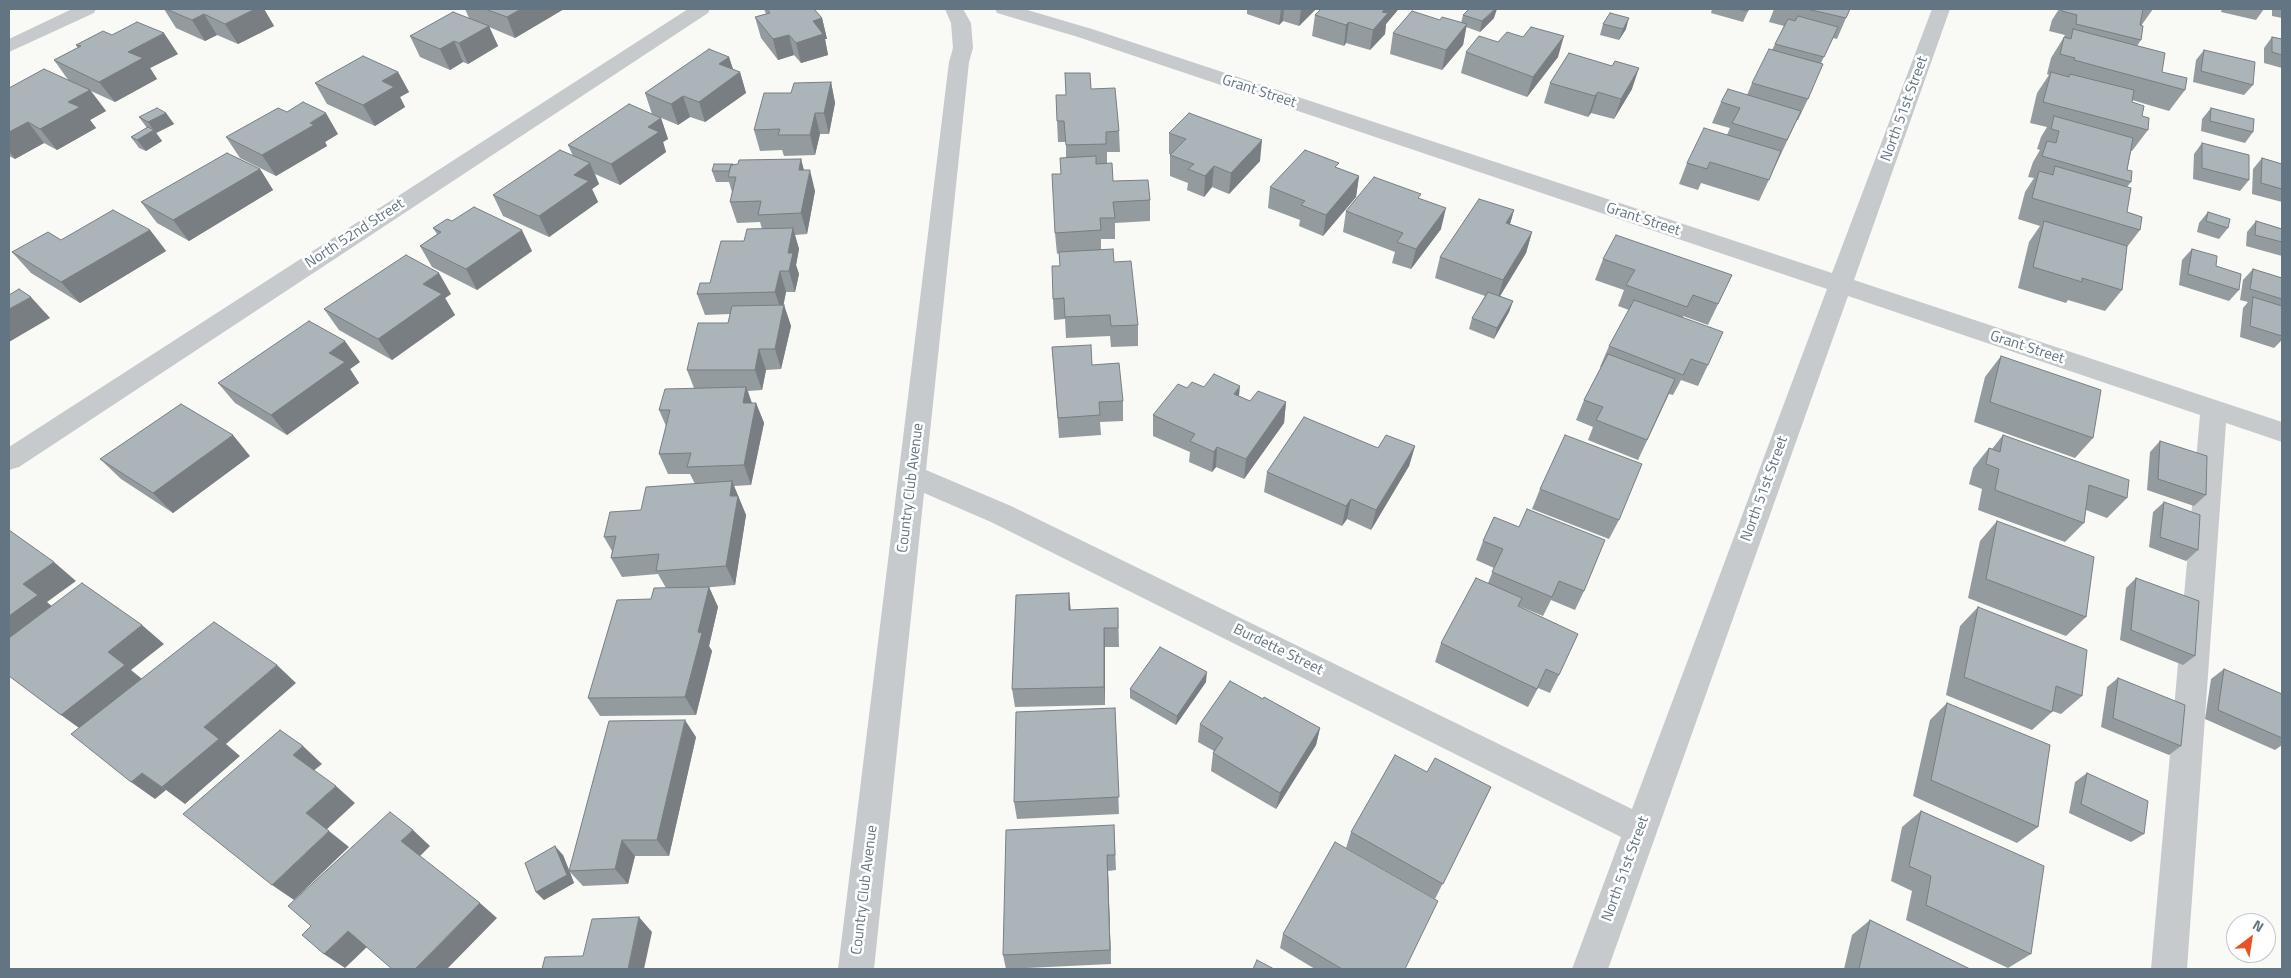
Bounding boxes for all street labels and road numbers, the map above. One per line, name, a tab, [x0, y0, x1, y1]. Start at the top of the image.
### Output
street label: North 51st Street	[1878, 54, 1932, 164]
street label: Grant Street	[1220, 72, 1298, 112]
street label: North 52nd Street	[302, 195, 408, 273]
street label: Grant Street	[1604, 200, 1682, 240]
street label: Grant Street	[1988, 328, 2066, 368]
street label: Country Club Avenue	[894, 422, 928, 554]
street label: North 51st Street	[1738, 434, 1792, 544]
street label: Burdette Street	[1230, 620, 1326, 680]
street label: North 51st Street	[1599, 814, 1653, 924]
street label: Country Club Avenue	[848, 824, 882, 956]

